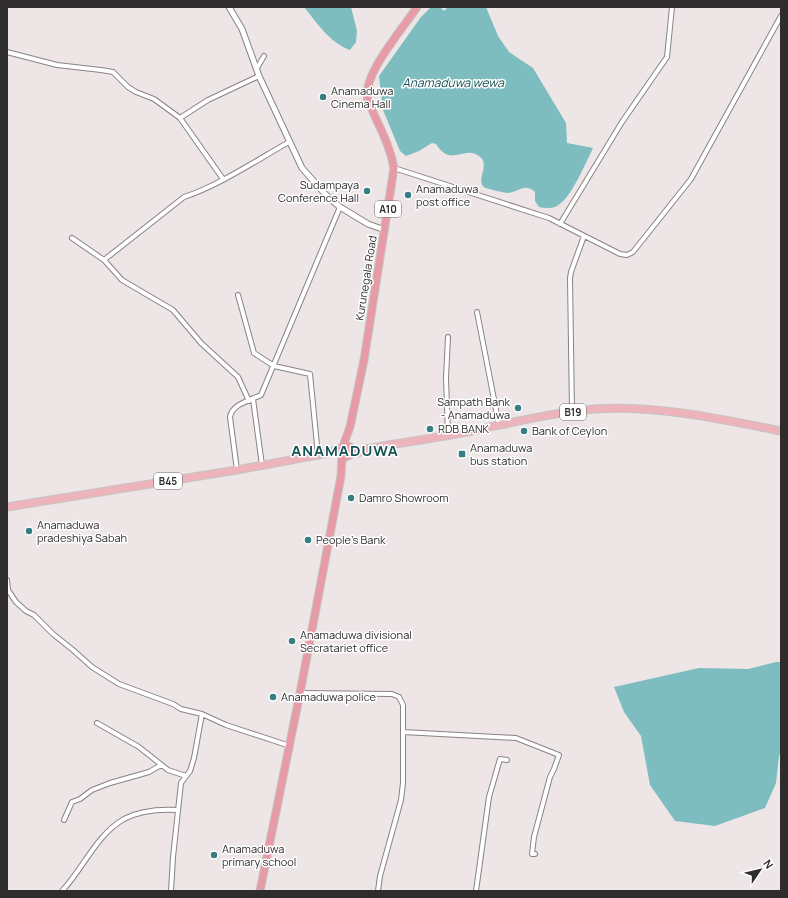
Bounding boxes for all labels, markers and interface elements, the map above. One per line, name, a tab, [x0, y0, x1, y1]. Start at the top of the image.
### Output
water label: Anamaduwa wewa	[402, 74, 505, 91]
place label: Anamaduwa Cinema Hall	[331, 83, 393, 111]
marker: Anamaduwa Cinema Hall	[318, 92, 328, 102]
place label: Sudampaya Conference Hall	[278, 177, 359, 205]
place label: Anamaduwa post office	[416, 181, 478, 209]
marker: Sudampaya Conference Hall	[362, 186, 372, 196]
marker: Anamaduwa post office	[403, 190, 413, 200]
road number: A10	[375, 201, 401, 217]
street label: Kurunegala Road	[351, 234, 380, 321]
place label: Sampath Bank - Anamaduwa	[437, 394, 511, 422]
marker: Sampath Bank - Anamaduwa	[513, 403, 523, 413]
road number: B19	[560, 404, 586, 420]
place label: RDB BANK	[438, 421, 490, 436]
place label: Bank of Ceylon	[532, 423, 607, 438]
marker: RDB BANK	[425, 424, 435, 434]
marker: Bank of Ceylon	[519, 426, 529, 436]
district label: ANAMADUWA	[291, 440, 399, 461]
place label: Anamaduwa bus station	[470, 440, 532, 468]
marker: Anamaduwa bus station	[457, 449, 467, 459]
road number: B45	[154, 473, 182, 489]
place label: Damro Showroom	[359, 490, 449, 505]
marker: Damro Showroom	[346, 493, 356, 503]
place label: Anamaduwa pradeshiya Sabah	[37, 517, 127, 545]
marker: Anamaduwa pradeshiya Sabah	[24, 526, 34, 536]
place label: People's Bank	[316, 532, 386, 547]
marker: People's Bank	[303, 535, 313, 545]
place label: Anamaduwa divisional Secratariet office	[300, 627, 412, 655]
marker: Anamaduwa divisional Secratariet office	[287, 636, 297, 646]
place label: Anamaduwa police	[281, 689, 377, 704]
marker: Anamaduwa police	[268, 692, 278, 702]
place label: Anamaduwa primary school	[222, 841, 296, 869]
marker: Anamaduwa primary school	[209, 850, 219, 860]
north arrow	[740, 850, 780, 890]
text: N	[760, 856, 777, 872]

